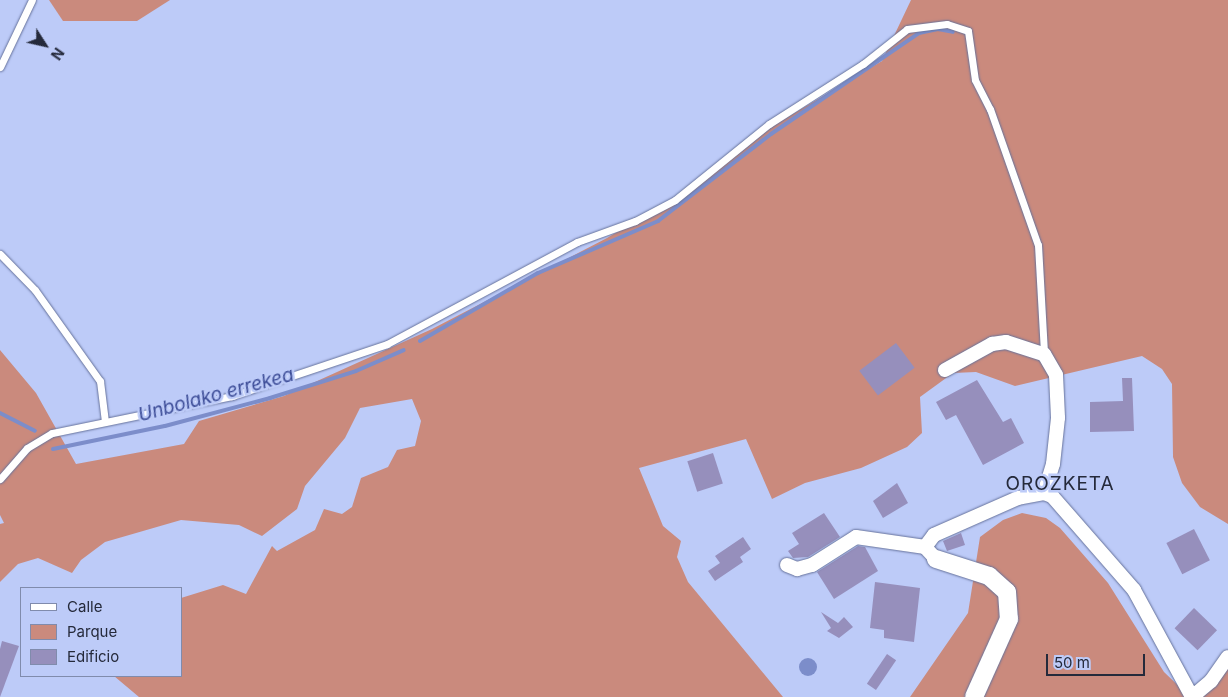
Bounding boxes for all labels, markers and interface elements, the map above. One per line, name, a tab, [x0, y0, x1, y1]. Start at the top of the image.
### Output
north arrow	[20, 20, 70, 70]
text: N	[48, 45, 68, 63]
water label: Unbolako errekea	[136, 363, 296, 427]
district label: OROZKETA	[1004, 473, 1116, 495]
legend	[20, 587, 182, 677]
text: Calle	[67, 597, 102, 616]
text: Parque	[67, 622, 117, 641]
scale bar	[1048, 644, 1147, 676]
text: Edificio	[67, 647, 119, 666]
text: 50 m	[1054, 653, 1090, 672]

